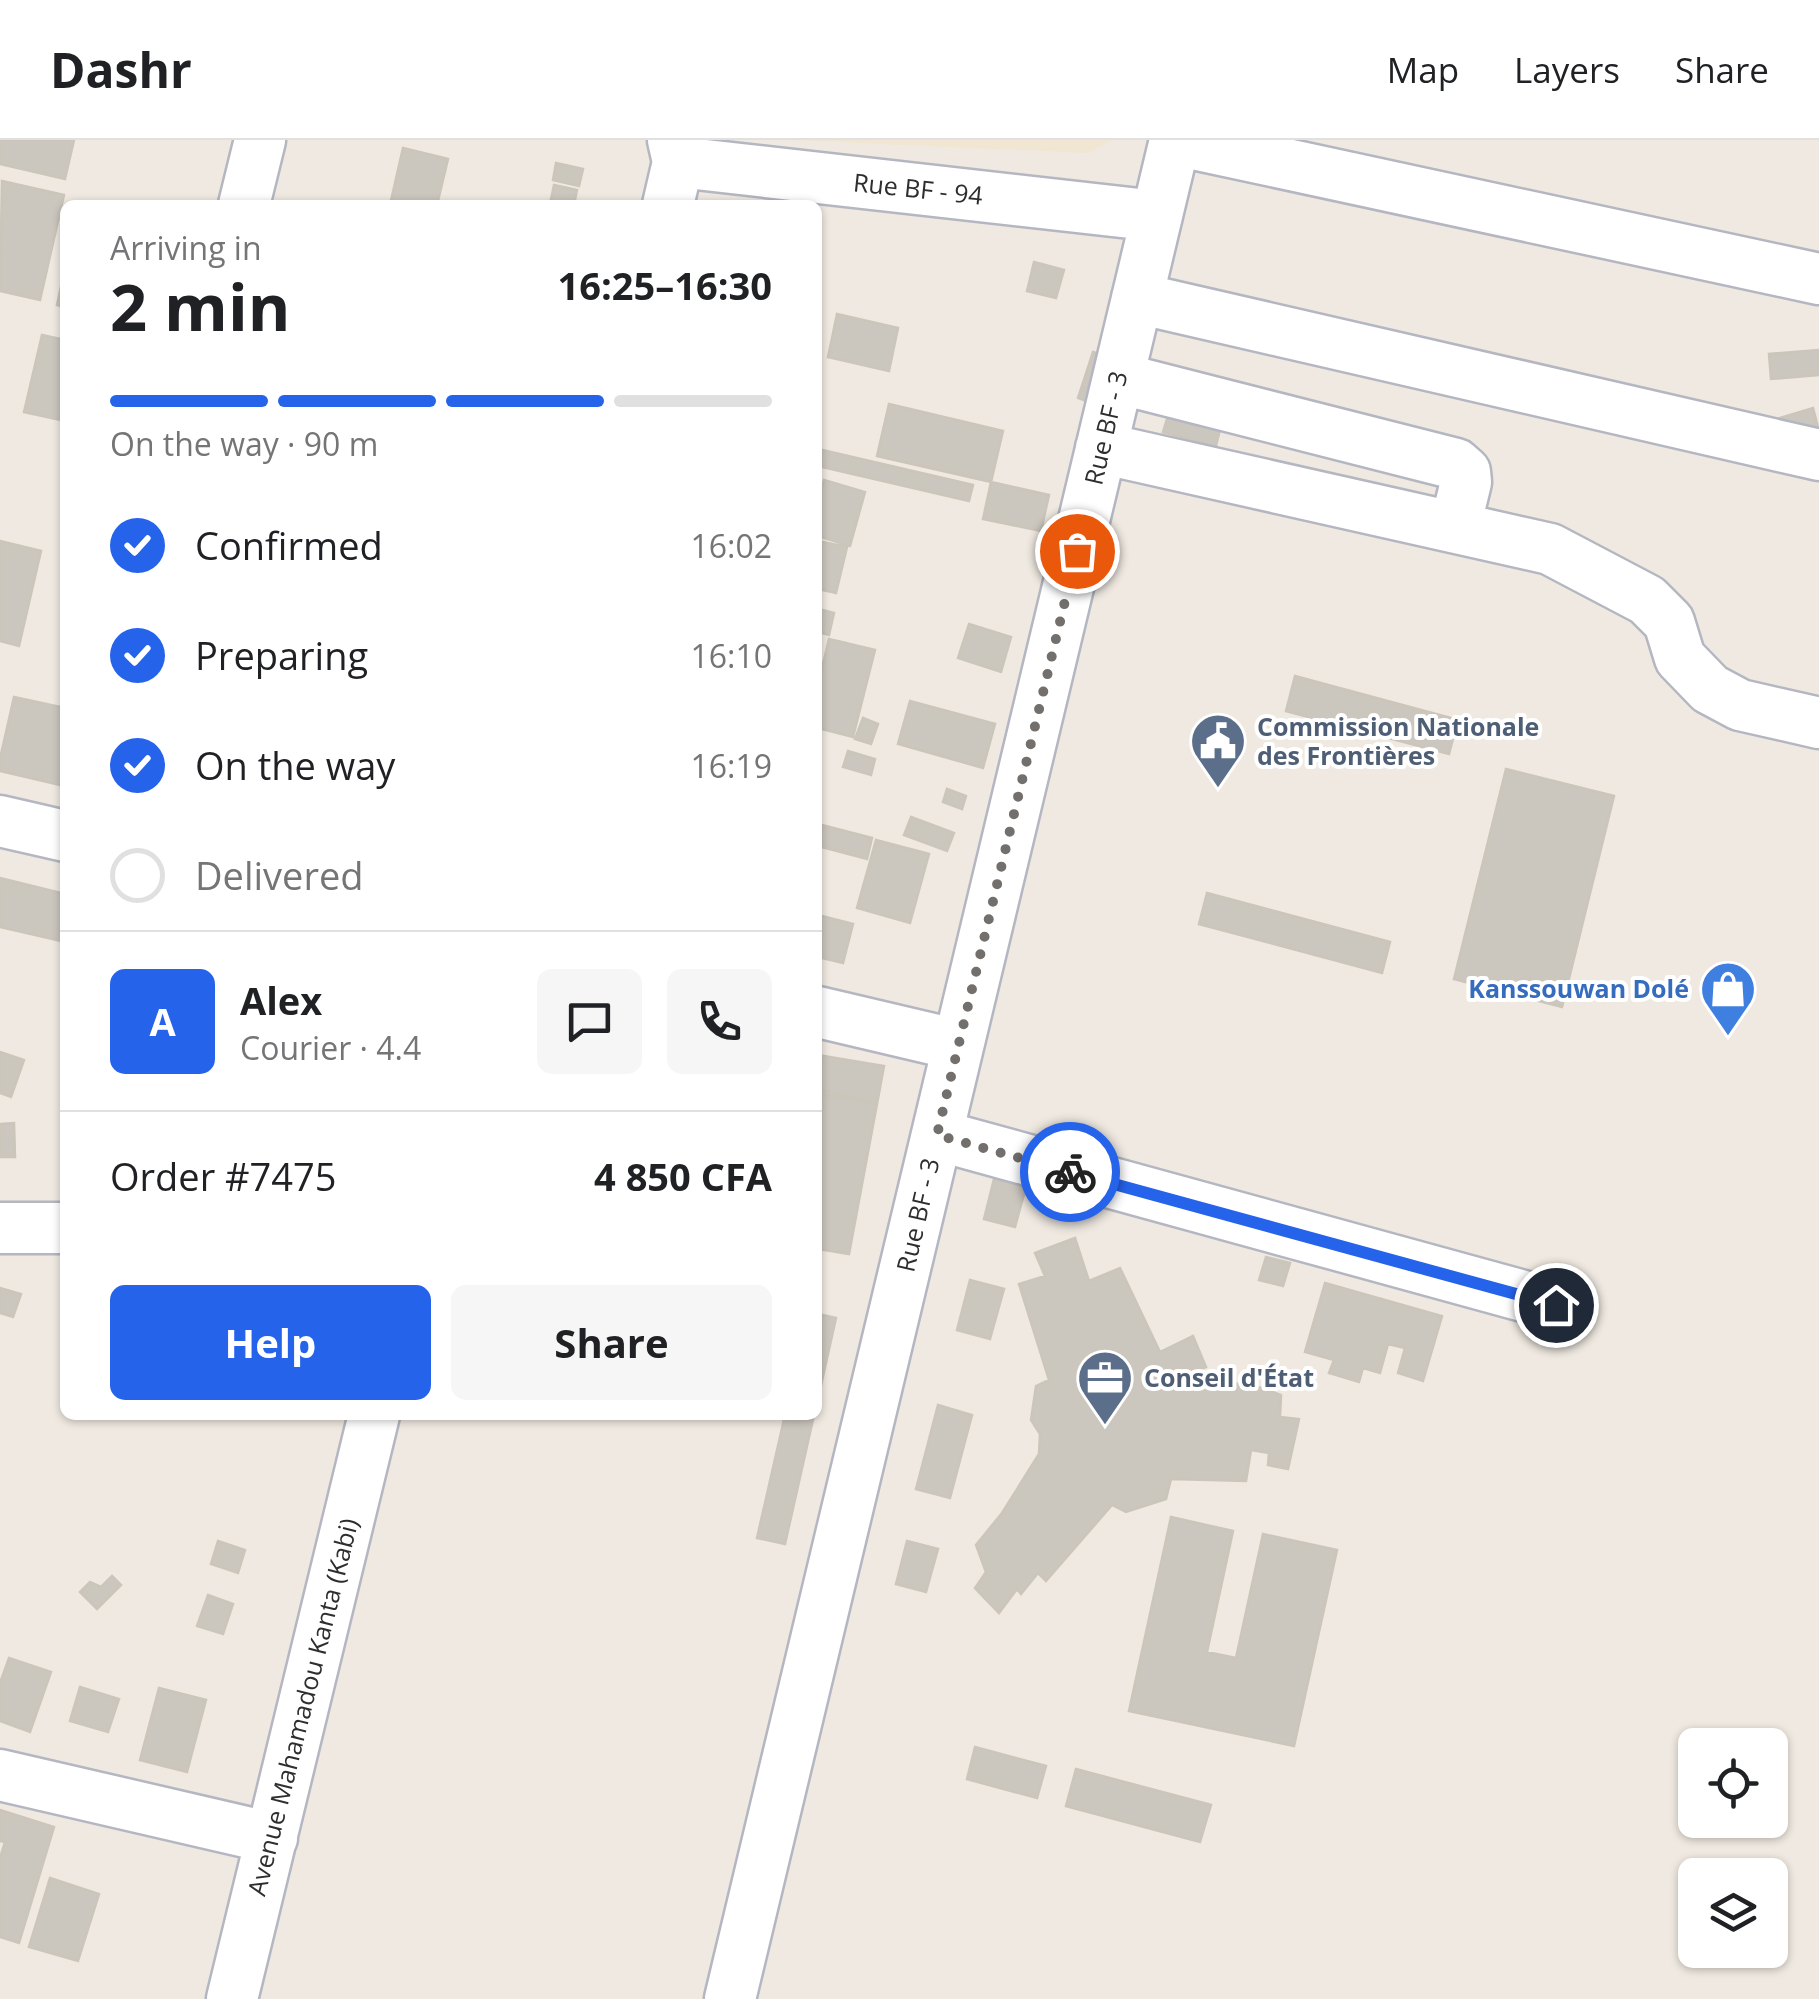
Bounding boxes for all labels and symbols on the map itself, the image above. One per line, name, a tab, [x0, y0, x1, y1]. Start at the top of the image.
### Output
street label: Rue BF - 94	[852, 164, 985, 212]
street label: Rue BF - 3	[1075, 368, 1135, 488]
pin	[1035, 509, 1120, 594]
place label: Commission Nationale des Frontières	[1257, 709, 1539, 772]
public building icon: Commission Nationale des Frontières	[1188, 711, 1248, 790]
shop icon: Kanssouwan Dolé	[1698, 959, 1758, 1038]
place label: Kanssouwan Dolé	[1468, 971, 1689, 1005]
courier	[1020, 1122, 1120, 1222]
street label: Rue BF - 3	[887, 1155, 947, 1275]
pin	[1514, 1263, 1599, 1348]
office icon: Conseil d'État	[1075, 1348, 1135, 1427]
place label: Conseil d'État	[1144, 1360, 1314, 1394]
street label: Avenue Mahamadou Kanta (Kabi)	[239, 1515, 365, 1899]

